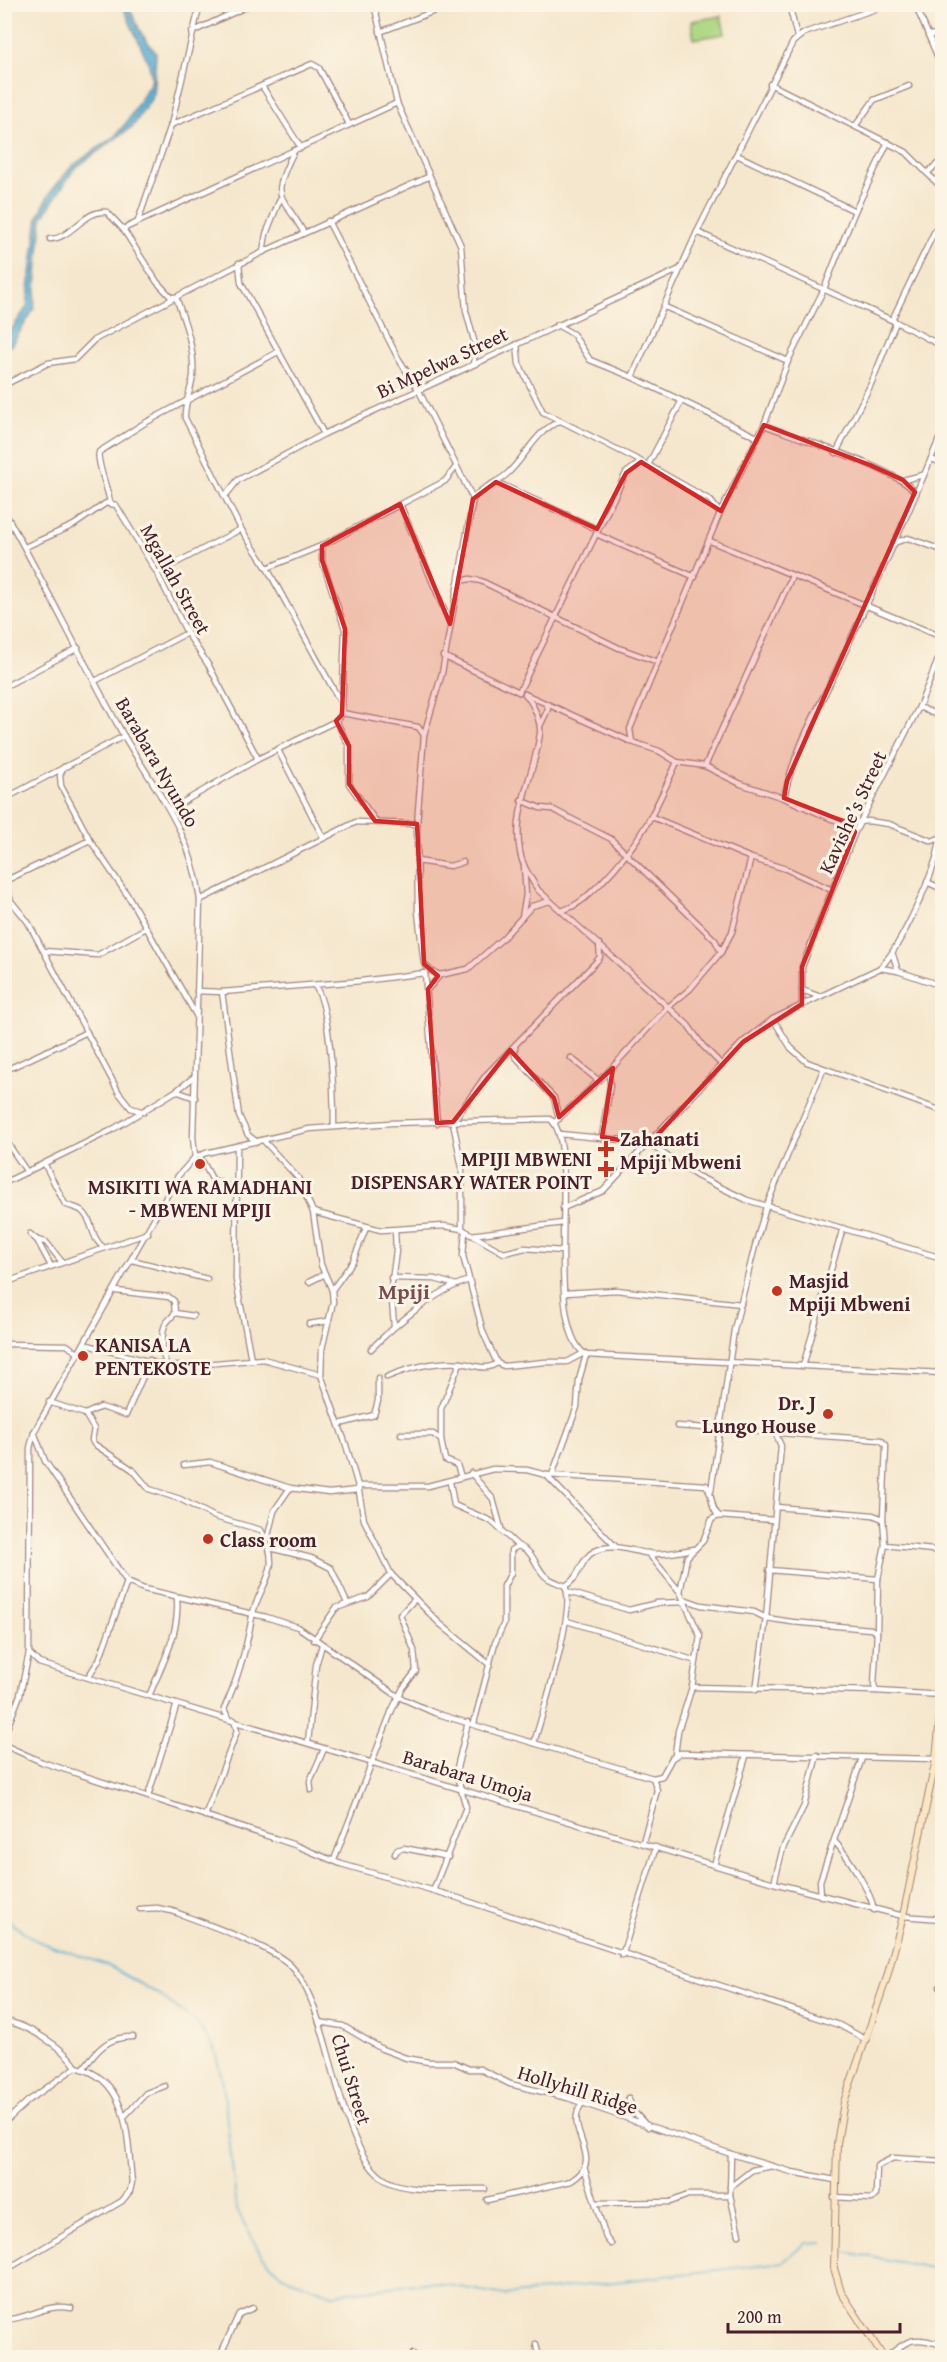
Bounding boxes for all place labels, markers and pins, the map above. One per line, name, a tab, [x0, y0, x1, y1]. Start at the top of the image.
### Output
place label: Zahanati Mpiji Mbweni	[620, 1124, 741, 1176]
marker: Zahanati Mpiji Mbweni	[597, 1140, 615, 1158]
place label: MPIJI MBWENI DISPENSARY WATER POINT	[351, 1144, 592, 1196]
marker: MSIKITI WA RAMADHANI - MBWENI MPIJI	[193, 1157, 207, 1171]
marker: MPIJI MBWENI DISPENSARY WATER POINT	[597, 1160, 615, 1178]
place label: MSIKITI WA RAMADHANI - MBWENI MPIJI	[88, 1172, 312, 1224]
place label: Masjid Mpiji Mbweni	[789, 1266, 910, 1318]
marker: Masjid Mpiji Mbweni	[770, 1284, 784, 1298]
place label: KANISA LA PENTEKOSTE	[95, 1330, 211, 1382]
marker: KANISA LA PENTEKOSTE	[76, 1349, 90, 1363]
place label: Dr. J Lungo House	[702, 1388, 816, 1440]
marker: Dr. J Lungo House	[821, 1407, 835, 1421]
place label: Class room	[220, 1525, 317, 1554]
marker: Class room	[201, 1532, 215, 1546]

